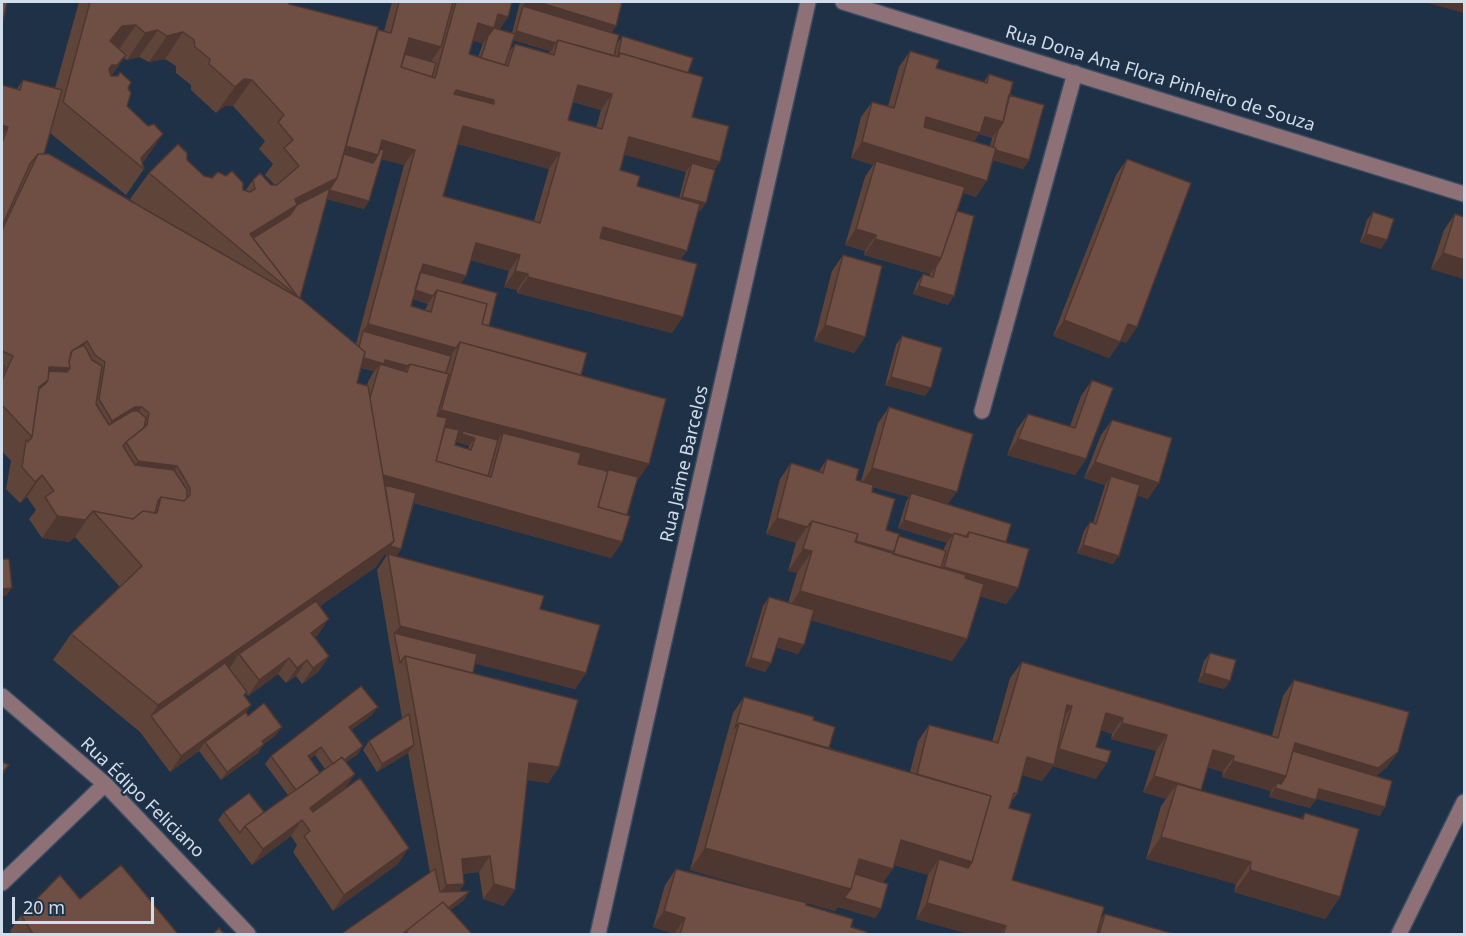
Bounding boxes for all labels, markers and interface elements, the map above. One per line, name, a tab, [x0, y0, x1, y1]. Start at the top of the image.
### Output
street label: Rua Dona Ana Flora Pinheiro de Souza	[1003, 21, 1317, 137]
street label: Rua Jaime Barcelos	[656, 384, 714, 544]
street label: Rua Édipo Feliciano	[76, 733, 208, 863]
scale bar	[15, 885, 158, 923]
text: 20 m	[23, 895, 65, 919]

